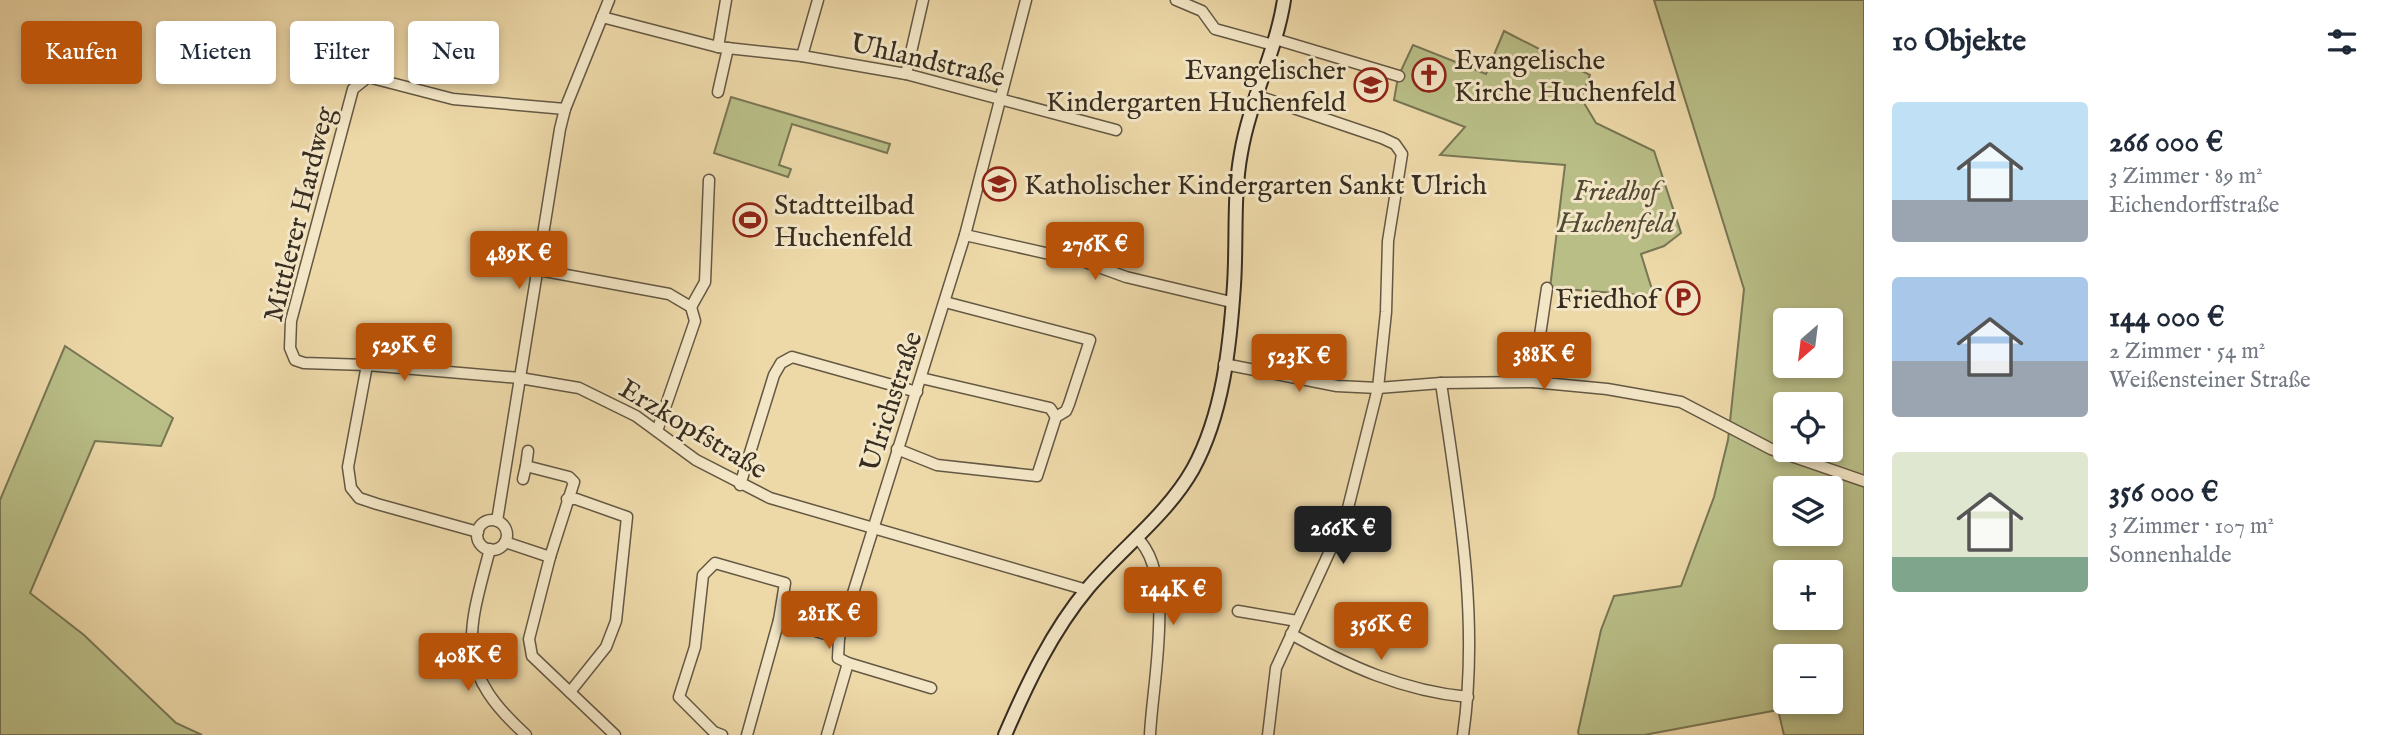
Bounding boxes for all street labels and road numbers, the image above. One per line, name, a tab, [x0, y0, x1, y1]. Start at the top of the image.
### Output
street label: Uhlandstraße	[847, 27, 1008, 96]
street label: Mittlerer Hardweg	[257, 103, 344, 326]
street label: Ulrichstraße	[853, 327, 932, 476]
street label: Erzkopfstraße	[612, 372, 773, 488]

